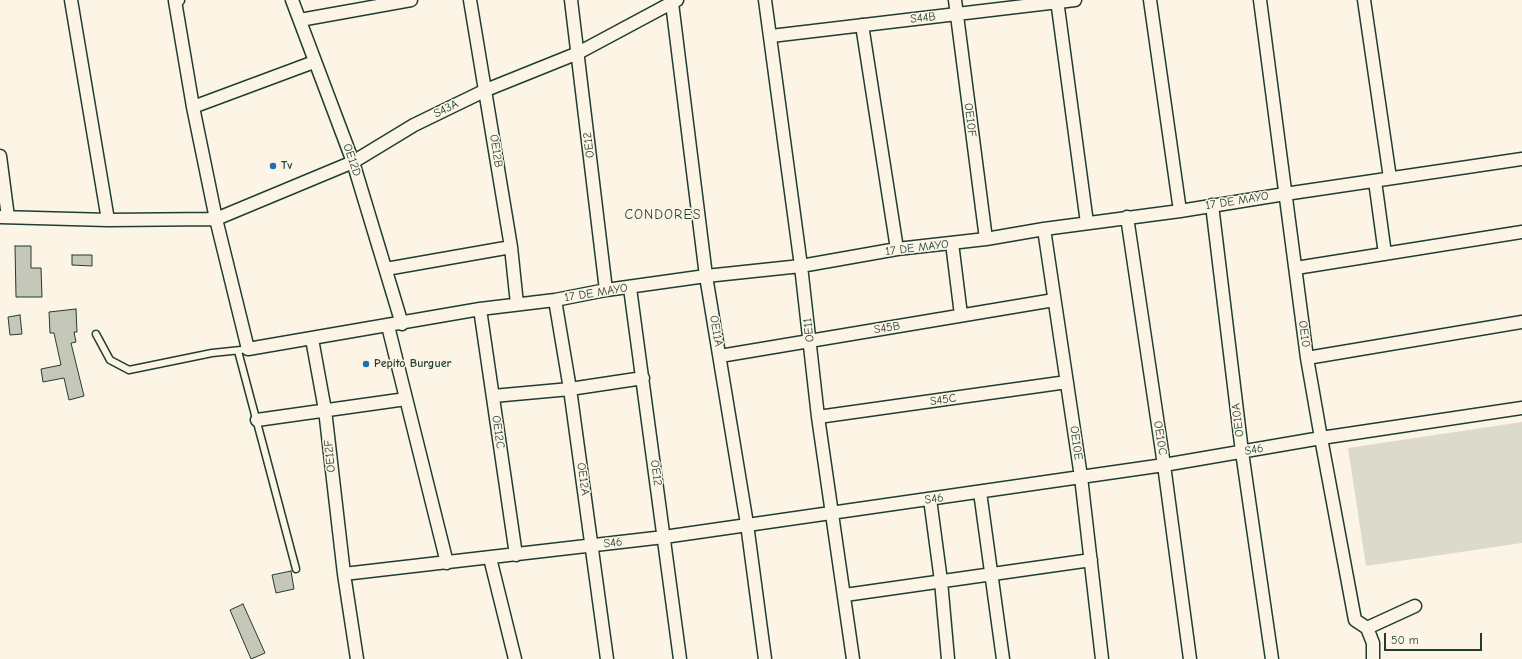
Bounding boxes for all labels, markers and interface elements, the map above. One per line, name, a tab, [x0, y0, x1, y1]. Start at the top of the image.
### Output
street label: S44B	[909, 9, 937, 27]
street label: S43A	[431, 97, 461, 121]
street label: OE10F	[961, 102, 979, 138]
street label: OE12	[580, 131, 598, 159]
street label: OE12B	[486, 133, 506, 169]
street label: OE12D	[340, 142, 364, 178]
place label: Tv	[281, 159, 292, 173]
marker: Tv	[268, 161, 278, 171]
street label: 17 DE MAYO	[1204, 189, 1270, 213]
district label: CONDORES	[624, 207, 702, 223]
street label: 17 DE MAYO	[884, 237, 950, 259]
street label: 17 DE MAYO	[563, 281, 629, 305]
street label: OE11A	[706, 314, 726, 348]
street label: OE11	[801, 317, 817, 343]
street label: S45B	[873, 319, 901, 337]
street label: OE10	[1295, 320, 1313, 348]
place label: Pepito Burguer	[374, 357, 451, 371]
marker: Pepito Burguer	[361, 359, 371, 369]
street label: S45C	[929, 391, 957, 409]
street label: OE10A	[1229, 402, 1247, 438]
street label: OE12C	[489, 414, 507, 450]
street label: OE10C	[1150, 420, 1170, 456]
street label: OE10E	[1066, 425, 1086, 461]
street label: OE12F	[321, 439, 339, 473]
street label: S46	[1243, 441, 1265, 459]
street label: OE12	[647, 459, 665, 487]
street label: OE12A	[574, 462, 592, 496]
street label: S46	[924, 491, 944, 507]
street label: S46	[603, 535, 623, 551]
scale bar	[1386, 625, 1484, 651]
text: 50 m	[1391, 633, 1419, 647]

